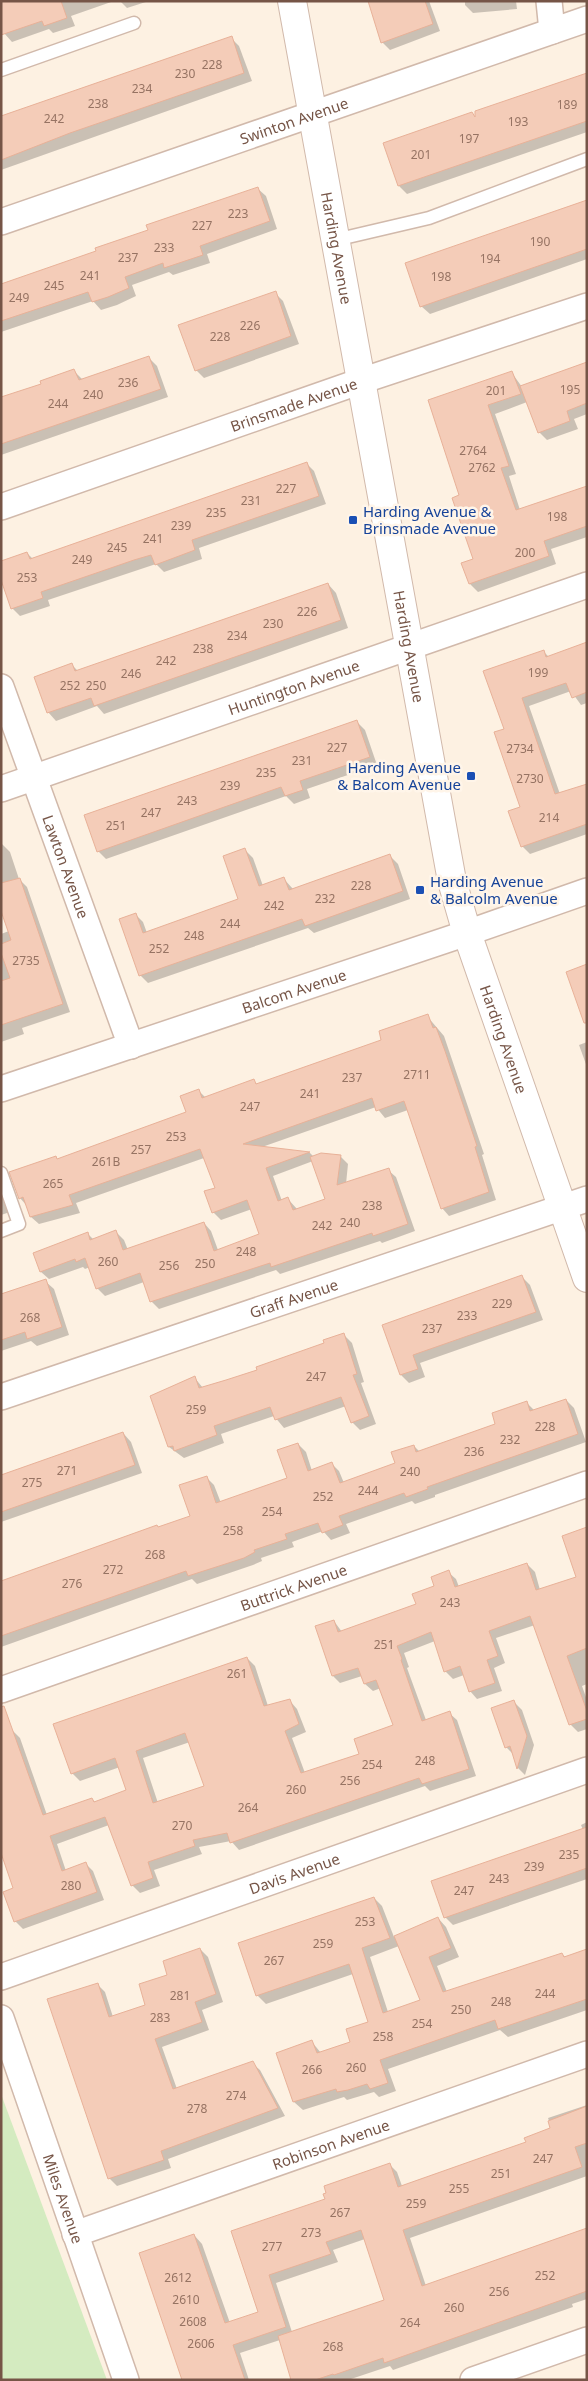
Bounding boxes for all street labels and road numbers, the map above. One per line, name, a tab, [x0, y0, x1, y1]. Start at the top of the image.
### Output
street label: Swinton Avenue	[237, 92, 351, 149]
street label: Harding Avenue	[317, 190, 357, 306]
street label: Brinsmade Avenue	[227, 373, 360, 436]
street label: Harding Avenue	[389, 589, 429, 704]
street label: Huntington Avenue	[225, 655, 362, 719]
street label: Lawton Avenue	[38, 812, 94, 921]
street label: Balcom Avenue	[239, 964, 349, 1018]
street label: Harding Avenue	[476, 982, 532, 1096]
street label: Graff Avenue	[247, 1274, 341, 1322]
street label: Buttrick Avenue	[237, 1559, 350, 1615]
street label: Davis Avenue	[246, 1848, 342, 1899]
street label: Robinson Avenue	[269, 2114, 392, 2174]
street label: Miles Avenue	[39, 2151, 88, 2246]

